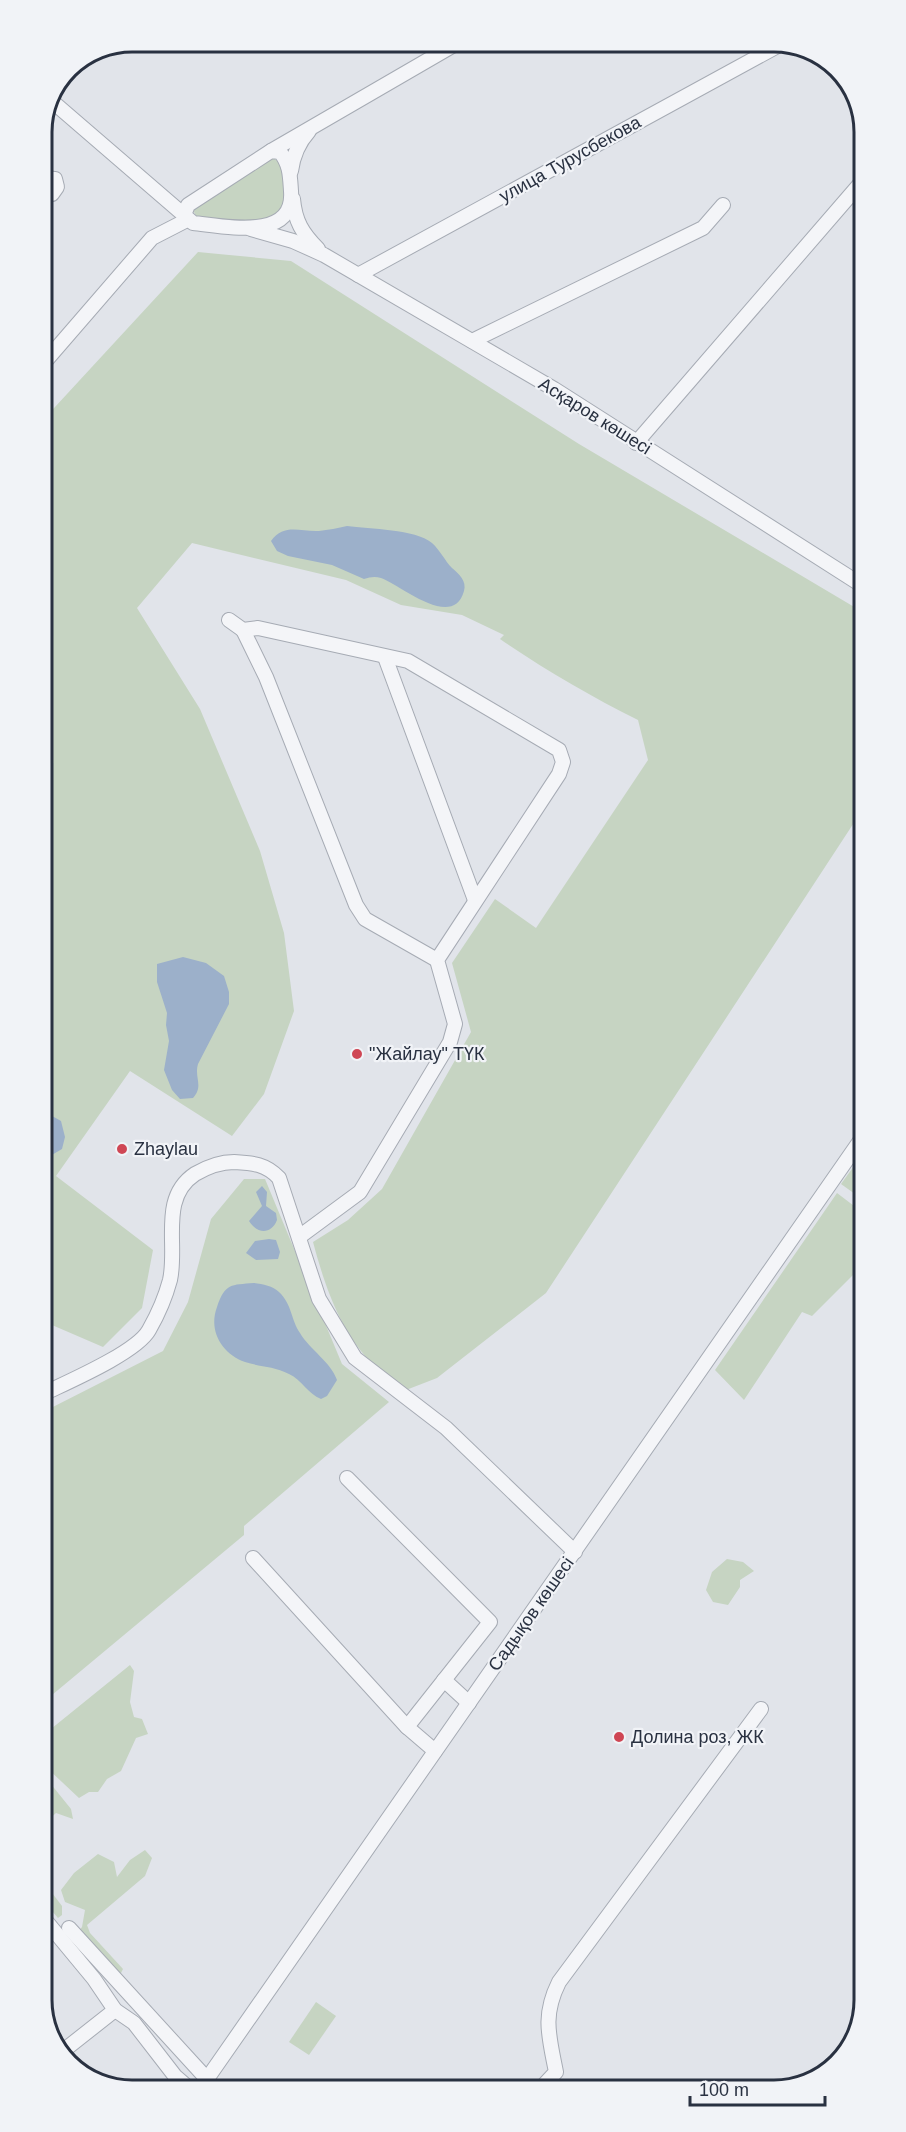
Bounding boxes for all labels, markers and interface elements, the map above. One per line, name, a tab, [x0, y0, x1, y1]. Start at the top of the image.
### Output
street label: улица Турусбекова	[496, 111, 645, 206]
street label: Асқаров көшесі	[535, 373, 655, 459]
place label: "Жайлау" ТҮК	[369, 1044, 485, 1064]
marker: "Жайлау" ТҮК	[350, 1047, 364, 1061]
place label: Zhaylau	[134, 1139, 198, 1159]
marker: Zhaylau	[115, 1142, 129, 1156]
street label: Садықов көшесі	[484, 1553, 578, 1675]
place label: Долина роз, ЖК	[631, 1727, 764, 1747]
marker: Долина роз, ЖК	[612, 1730, 626, 1744]
scale bar	[690, 2069, 825, 2107]
text: 100 m	[699, 2080, 749, 2100]

